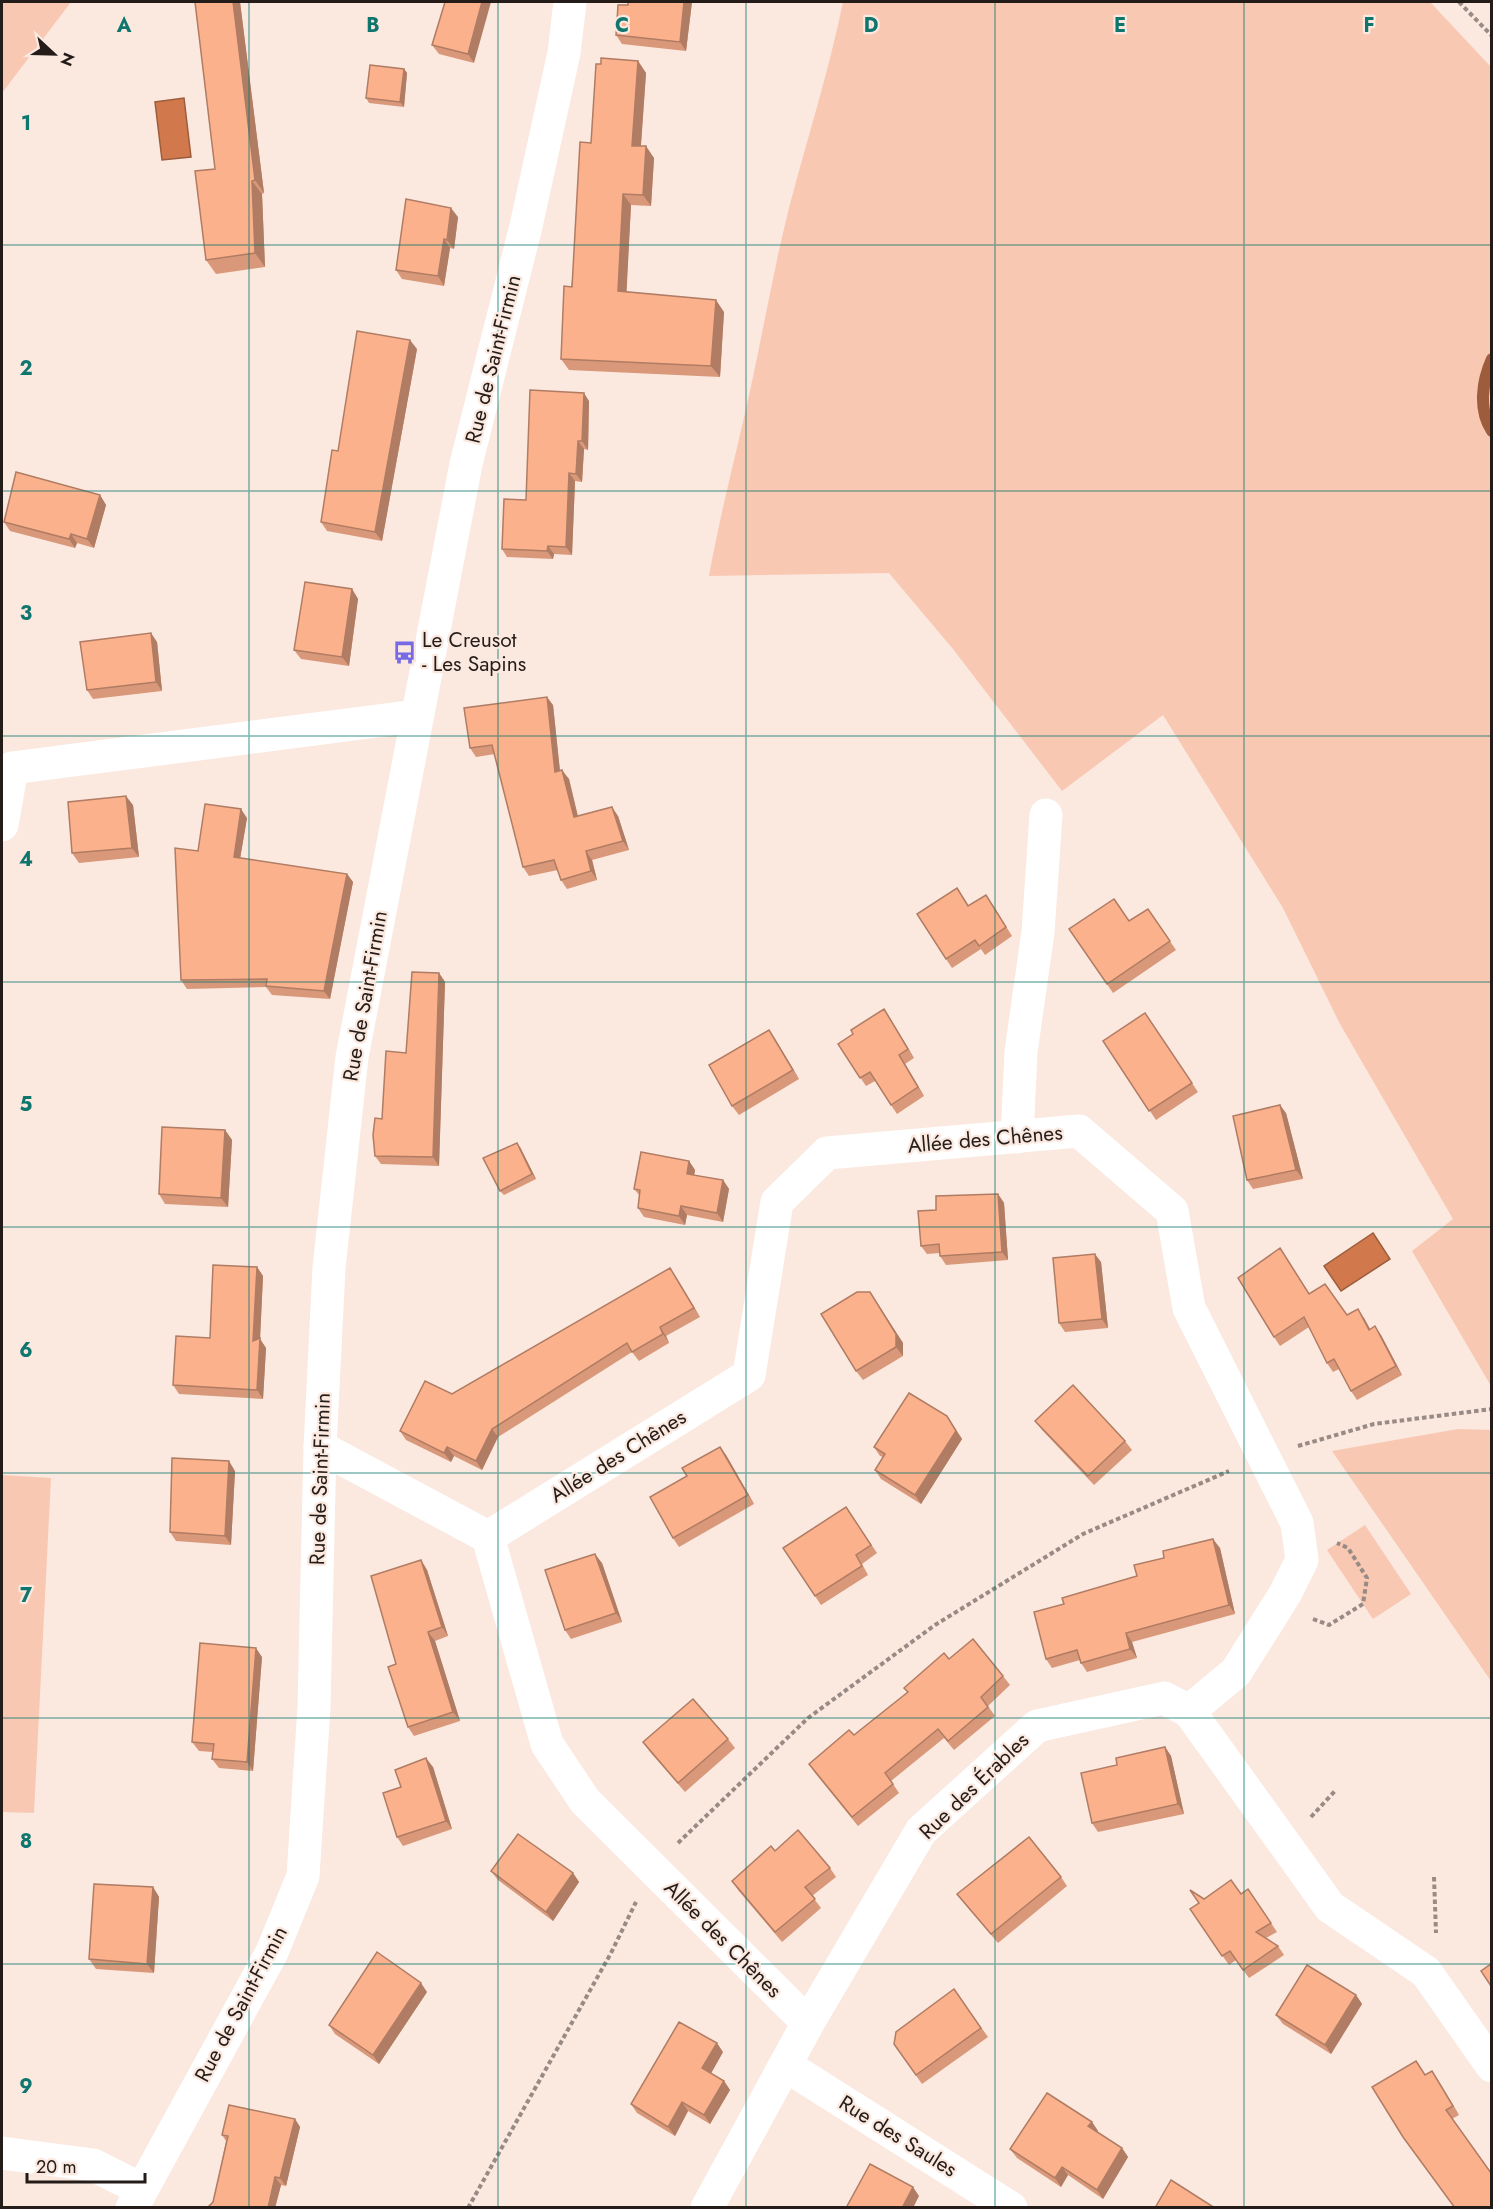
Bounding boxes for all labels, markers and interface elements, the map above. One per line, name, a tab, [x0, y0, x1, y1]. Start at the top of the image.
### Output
text: A	[116, 11, 132, 40]
text: B	[366, 11, 380, 40]
text: C	[615, 11, 629, 40]
text: D	[864, 11, 878, 40]
text: E	[1114, 11, 1126, 40]
text: F	[1363, 11, 1375, 40]
north arrow	[24, 24, 84, 84]
text: N	[54, 49, 80, 70]
text: 1	[21, 109, 31, 138]
street label: Rue de Saint-Firmin	[458, 272, 528, 446]
text: 2	[19, 354, 33, 383]
text: 3	[20, 599, 32, 628]
place label: Le Creusot - Les Sapins	[422, 625, 526, 679]
bus stop icon: Le Creusot - Les Sapins	[391, 639, 417, 665]
text: 4	[19, 845, 33, 874]
street label: Rue de Saint-Firmin	[335, 908, 395, 1084]
text: 5	[20, 1090, 33, 1119]
street label: Allée des Chênes	[906, 1117, 1064, 1161]
text: 6	[19, 1336, 33, 1365]
street label: Rue de Saint-Firmin	[302, 1392, 338, 1566]
street label: Allée des Chênes	[544, 1402, 692, 1510]
text: 7	[20, 1581, 33, 1610]
street label: Rue des Érables	[912, 1726, 1036, 1846]
text: 8	[20, 1827, 32, 1856]
street label: Allée des Chênes	[657, 1873, 789, 2005]
street label: Rue de Saint-Firmin	[187, 1921, 295, 2087]
text: 9	[19, 2072, 33, 2101]
street label: Rue des Saules	[833, 2088, 963, 2184]
scale bar	[27, 2146, 146, 2184]
text: 20 m	[36, 2154, 76, 2180]

